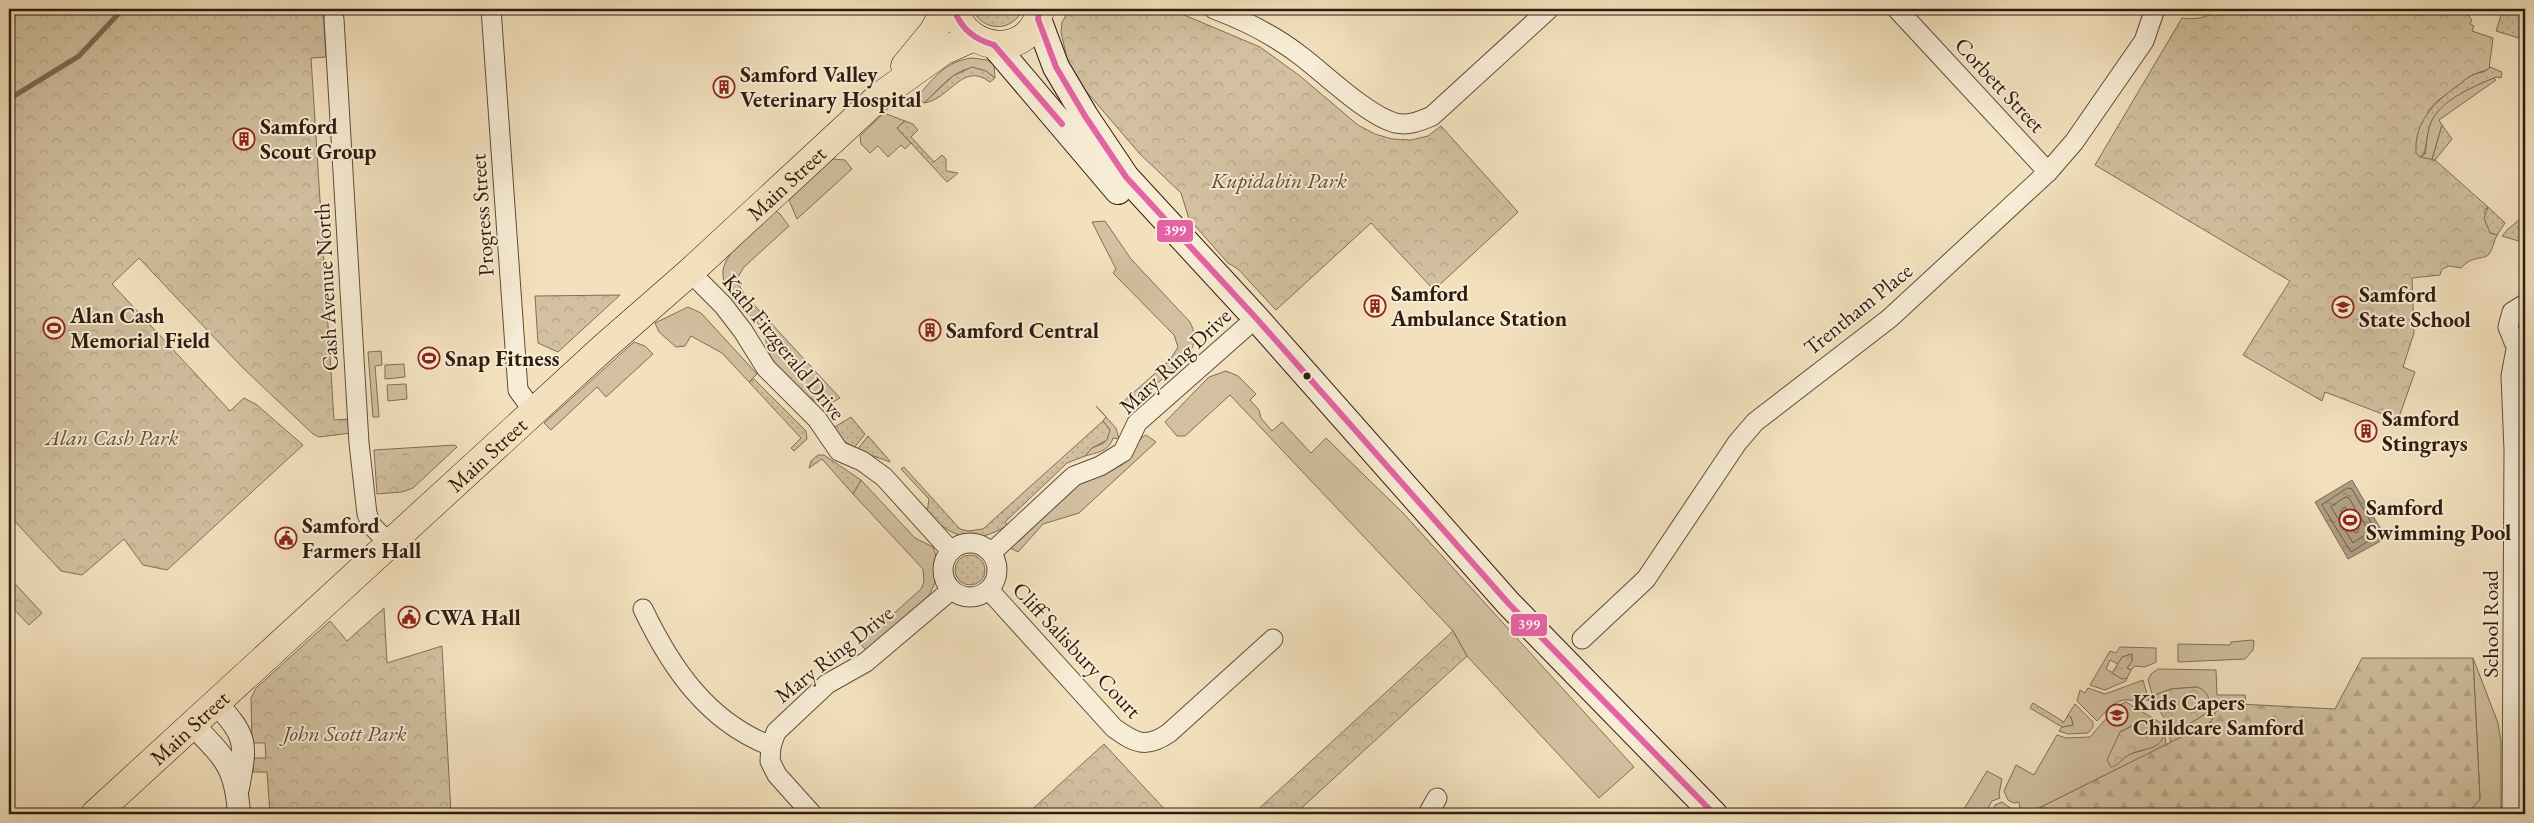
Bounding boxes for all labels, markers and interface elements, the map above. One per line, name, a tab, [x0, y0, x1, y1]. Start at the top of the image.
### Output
street label: Corbett Street	[1948, 31, 2052, 139]
place label: Samford Valley Veterinary Hospital	[740, 60, 922, 114]
building icon: Samford Valley Veterinary Hospital	[712, 75, 736, 99]
place label: Samford Scout Group	[260, 112, 376, 166]
building icon: Samford Scout Group	[232, 127, 256, 151]
street label: Main Street	[740, 139, 832, 227]
street label: Progress Street	[463, 153, 501, 277]
park label: Kupidabin Park	[1210, 166, 1347, 195]
street label: Cash Avenue North	[307, 202, 345, 372]
line badge: 399	[1156, 219, 1194, 243]
text: 399	[1164, 221, 1187, 239]
street label: Trentham Place	[1798, 256, 1919, 362]
street label: Kath Fitzgerald Drive	[716, 268, 852, 427]
place label: Samford Ambulance Station	[1390, 279, 1568, 333]
place label: Samford State School	[2359, 280, 2471, 334]
building icon: Samford Ambulance Station	[1363, 294, 1387, 318]
school or university icon: Samford State School	[2331, 295, 2355, 319]
place label: Alan Cash Memorial Field	[69, 301, 210, 355]
street label: Mary Ring Drive	[1113, 301, 1238, 420]
sports icon: Alan Cash Memorial Field	[42, 316, 66, 340]
place label: Samford Central	[946, 316, 1099, 345]
building icon: Samford Central	[918, 318, 942, 342]
place label: Snap Fitness	[445, 344, 560, 373]
sports icon: Snap Fitness	[417, 346, 441, 370]
unlabelled marker	[1302, 371, 1312, 381]
place label: Samford Stingrays	[2382, 404, 2468, 458]
street label: Main Street	[441, 411, 533, 498]
building icon: Samford Stingrays	[2354, 419, 2378, 443]
park label: Alan Cash Park	[44, 423, 178, 452]
place label: Samford Swimming Pool	[2366, 493, 2511, 547]
sports icon: Samford Swimming Pool	[2338, 508, 2362, 532]
place label: Samford Farmers Hall	[302, 511, 421, 565]
public building icon: Samford Farmers Hall	[274, 526, 298, 550]
street label: School Road	[2476, 569, 2505, 678]
street label: Cliff Salisbury Court	[1006, 575, 1148, 725]
street label: Mary Ring Drive	[769, 598, 900, 710]
place label: CWA Hall	[425, 603, 521, 632]
public building icon: CWA Hall	[397, 605, 421, 629]
line badge: 399	[1510, 613, 1548, 637]
text: 399	[1518, 615, 1541, 633]
street label: Main Street	[143, 684, 235, 771]
place label: Kids Capers Childcare Samford	[2133, 688, 2304, 742]
school or university icon: Kids Capers Childcare Samford	[2105, 703, 2129, 727]
park label: John Scott Park	[278, 719, 407, 748]

